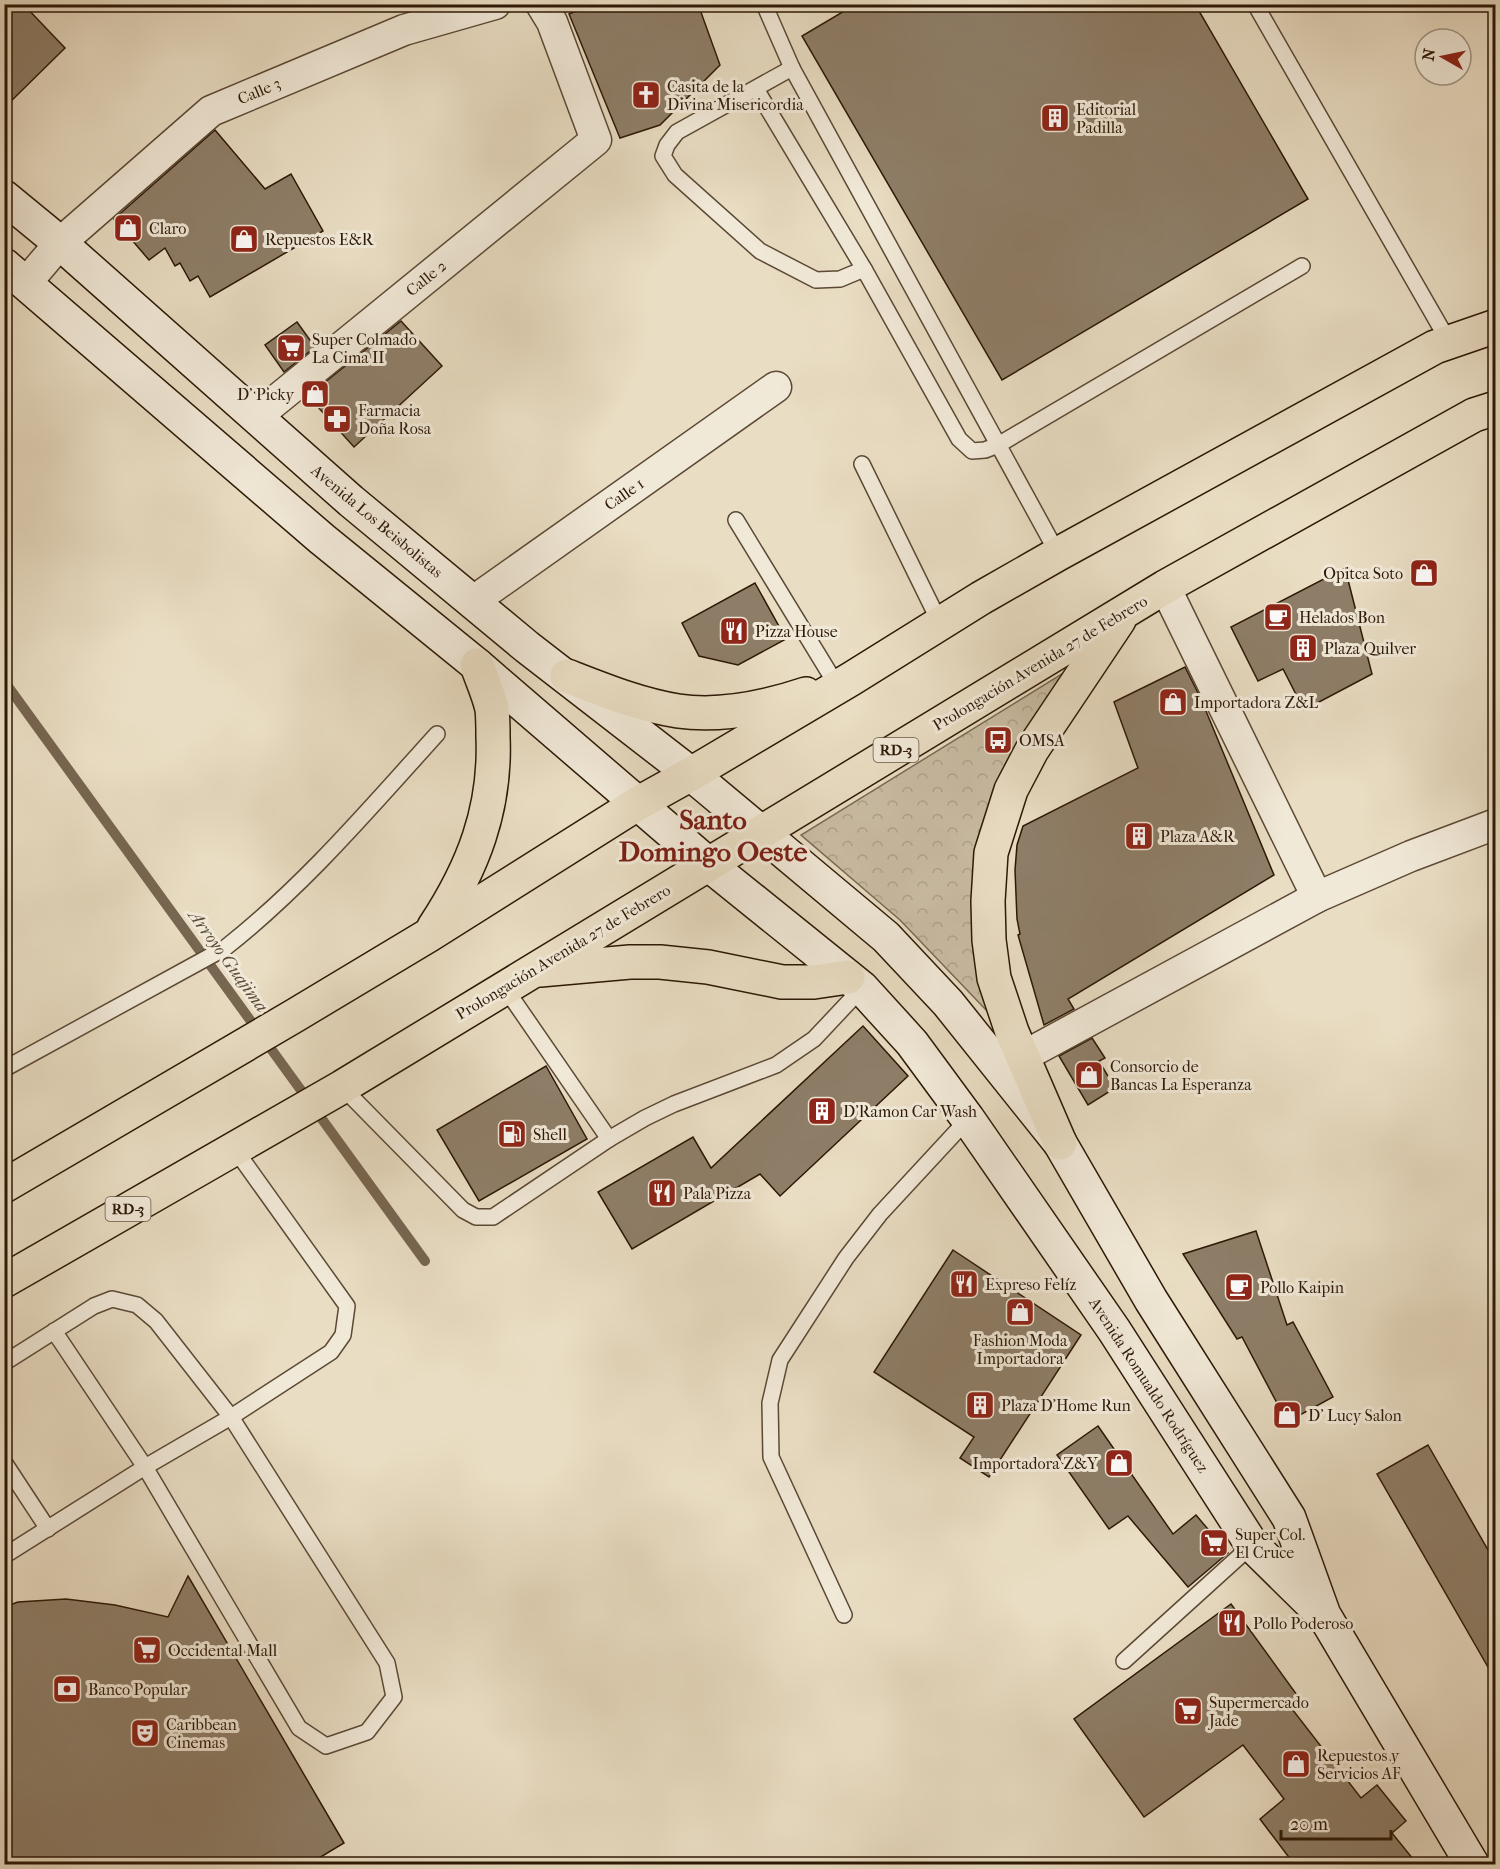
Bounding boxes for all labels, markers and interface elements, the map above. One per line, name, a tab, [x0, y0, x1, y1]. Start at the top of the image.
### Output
north arrow	[1413, 27, 1473, 87]
text: N	[1418, 46, 1439, 62]
street label: Calle 3	[235, 74, 283, 108]
place label: Casita de la Divina Misericordia	[667, 77, 804, 114]
church icon: Casita de la Divina Misericordia	[630, 79, 662, 111]
place label: Editorial Padilla	[1076, 100, 1137, 137]
building icon: Editorial Padilla	[1039, 102, 1071, 134]
shop icon: Claro	[112, 212, 144, 244]
place label: Claro	[149, 219, 186, 238]
shop icon: Repuestos E&R	[228, 223, 260, 255]
place label: Repuestos E&R	[265, 230, 375, 249]
street label: Calle 2	[402, 256, 450, 300]
place label: Super Colmado La Cima II	[312, 330, 417, 367]
supermarket icon: Super Colmado La Cima II	[275, 332, 307, 364]
shop icon: D' Picky	[299, 378, 331, 410]
place label: D' Picky	[237, 385, 294, 404]
place label: Farmacia Doña Rosa	[358, 401, 432, 438]
pharmacy icon: Farmacia Doña Rosa	[321, 403, 353, 435]
street label: Avenida Los Beisbolistas	[307, 460, 447, 582]
street label: Calle 1	[601, 474, 647, 514]
shop icon: Opitca Soto	[1408, 557, 1440, 589]
place label: Opitca Soto	[1323, 564, 1403, 583]
street label: Prolongación Avenida 27 de Febrero	[929, 591, 1151, 735]
cafe icon: Helados Bon	[1262, 601, 1294, 633]
place label: Helados Bon	[1299, 608, 1386, 627]
restaurant icon: Pizza House	[718, 615, 750, 647]
place label: Pizza House	[755, 622, 838, 641]
building icon: Plaza Quilver	[1287, 632, 1319, 664]
place label: Plaza Quilver	[1324, 639, 1416, 658]
shop icon: Importadora Z&L	[1157, 686, 1189, 718]
place label: Importadora Z&L	[1194, 693, 1319, 712]
bus stop icon: OMSA	[982, 724, 1014, 756]
place label: OMSA	[1019, 731, 1065, 750]
road number: RD-3	[874, 738, 918, 762]
district label: Santo Domingo Oeste	[619, 803, 807, 868]
building icon: Plaza A&R	[1123, 820, 1155, 852]
place label: Plaza A&R	[1160, 827, 1236, 846]
street label: Prolongación Avenida 27 de Febrero	[452, 880, 674, 1024]
water label: Arroyo Guajima	[183, 904, 272, 1016]
place label: Consorcio de Bancas La Esperanza	[1110, 1057, 1252, 1094]
shop icon: Consorcio de Bancas La Esperanza	[1073, 1059, 1105, 1091]
building icon: D'Ramon Car Wash	[806, 1095, 838, 1127]
place label: D'Ramon Car Wash	[843, 1102, 977, 1121]
fuel station icon: Shell	[496, 1118, 528, 1150]
place label: Shell	[533, 1125, 567, 1144]
restaurant icon: Pala Pizza	[646, 1177, 678, 1209]
place label: Pala Pizza	[683, 1184, 752, 1203]
road number: RD-3	[106, 1197, 150, 1221]
restaurant icon: Expreso Felíz	[948, 1268, 980, 1300]
cafe icon: Pollo Kaipin	[1223, 1271, 1255, 1303]
place label: Expreso Felíz	[985, 1275, 1076, 1294]
place label: Pollo Kaipin	[1260, 1278, 1345, 1297]
street label: Avenida Romualdo Rodríguez	[1085, 1293, 1213, 1476]
shop icon: Fashion Moda Importadora	[1004, 1296, 1036, 1328]
place label: Fashion Moda Importadora	[973, 1331, 1068, 1368]
building icon: Plaza D'Home Run	[964, 1389, 996, 1421]
place label: Plaza D'Home Run	[1001, 1396, 1131, 1415]
shop icon: D' Lucy Salon	[1271, 1399, 1303, 1431]
place label: D' Lucy Salon	[1308, 1406, 1403, 1425]
shop icon: Importadora Z&Y	[1103, 1447, 1135, 1479]
place label: Importadora Z&Y	[973, 1454, 1099, 1473]
place label: Super Col. El Cruce	[1235, 1525, 1305, 1562]
supermarket icon: Super Col. El Cruce	[1198, 1527, 1230, 1559]
restaurant icon: Pollo Poderoso	[1216, 1607, 1248, 1639]
place label: Pollo Poderoso	[1253, 1614, 1353, 1633]
supermarket icon: Occidental Mall	[131, 1634, 163, 1666]
place label: Occidental Mall	[168, 1641, 278, 1660]
bank icon: Banco Popular	[51, 1673, 83, 1705]
place label: Banco Popular	[88, 1680, 188, 1699]
place label: Supermercado Jade	[1207, 1693, 1309, 1730]
supermarket icon: Supermercado Jade	[1172, 1695, 1204, 1727]
place label: Caribbean Cinemas	[166, 1715, 238, 1752]
theatre icon: Caribbean Cinemas	[129, 1717, 161, 1749]
place label: Repuestos y Servicios AF	[1317, 1746, 1401, 1783]
shop icon: Repuestos y Servicios AF	[1280, 1748, 1312, 1780]
scale bar	[1281, 1803, 1390, 1841]
text: 20 m	[1290, 1814, 1328, 1835]

